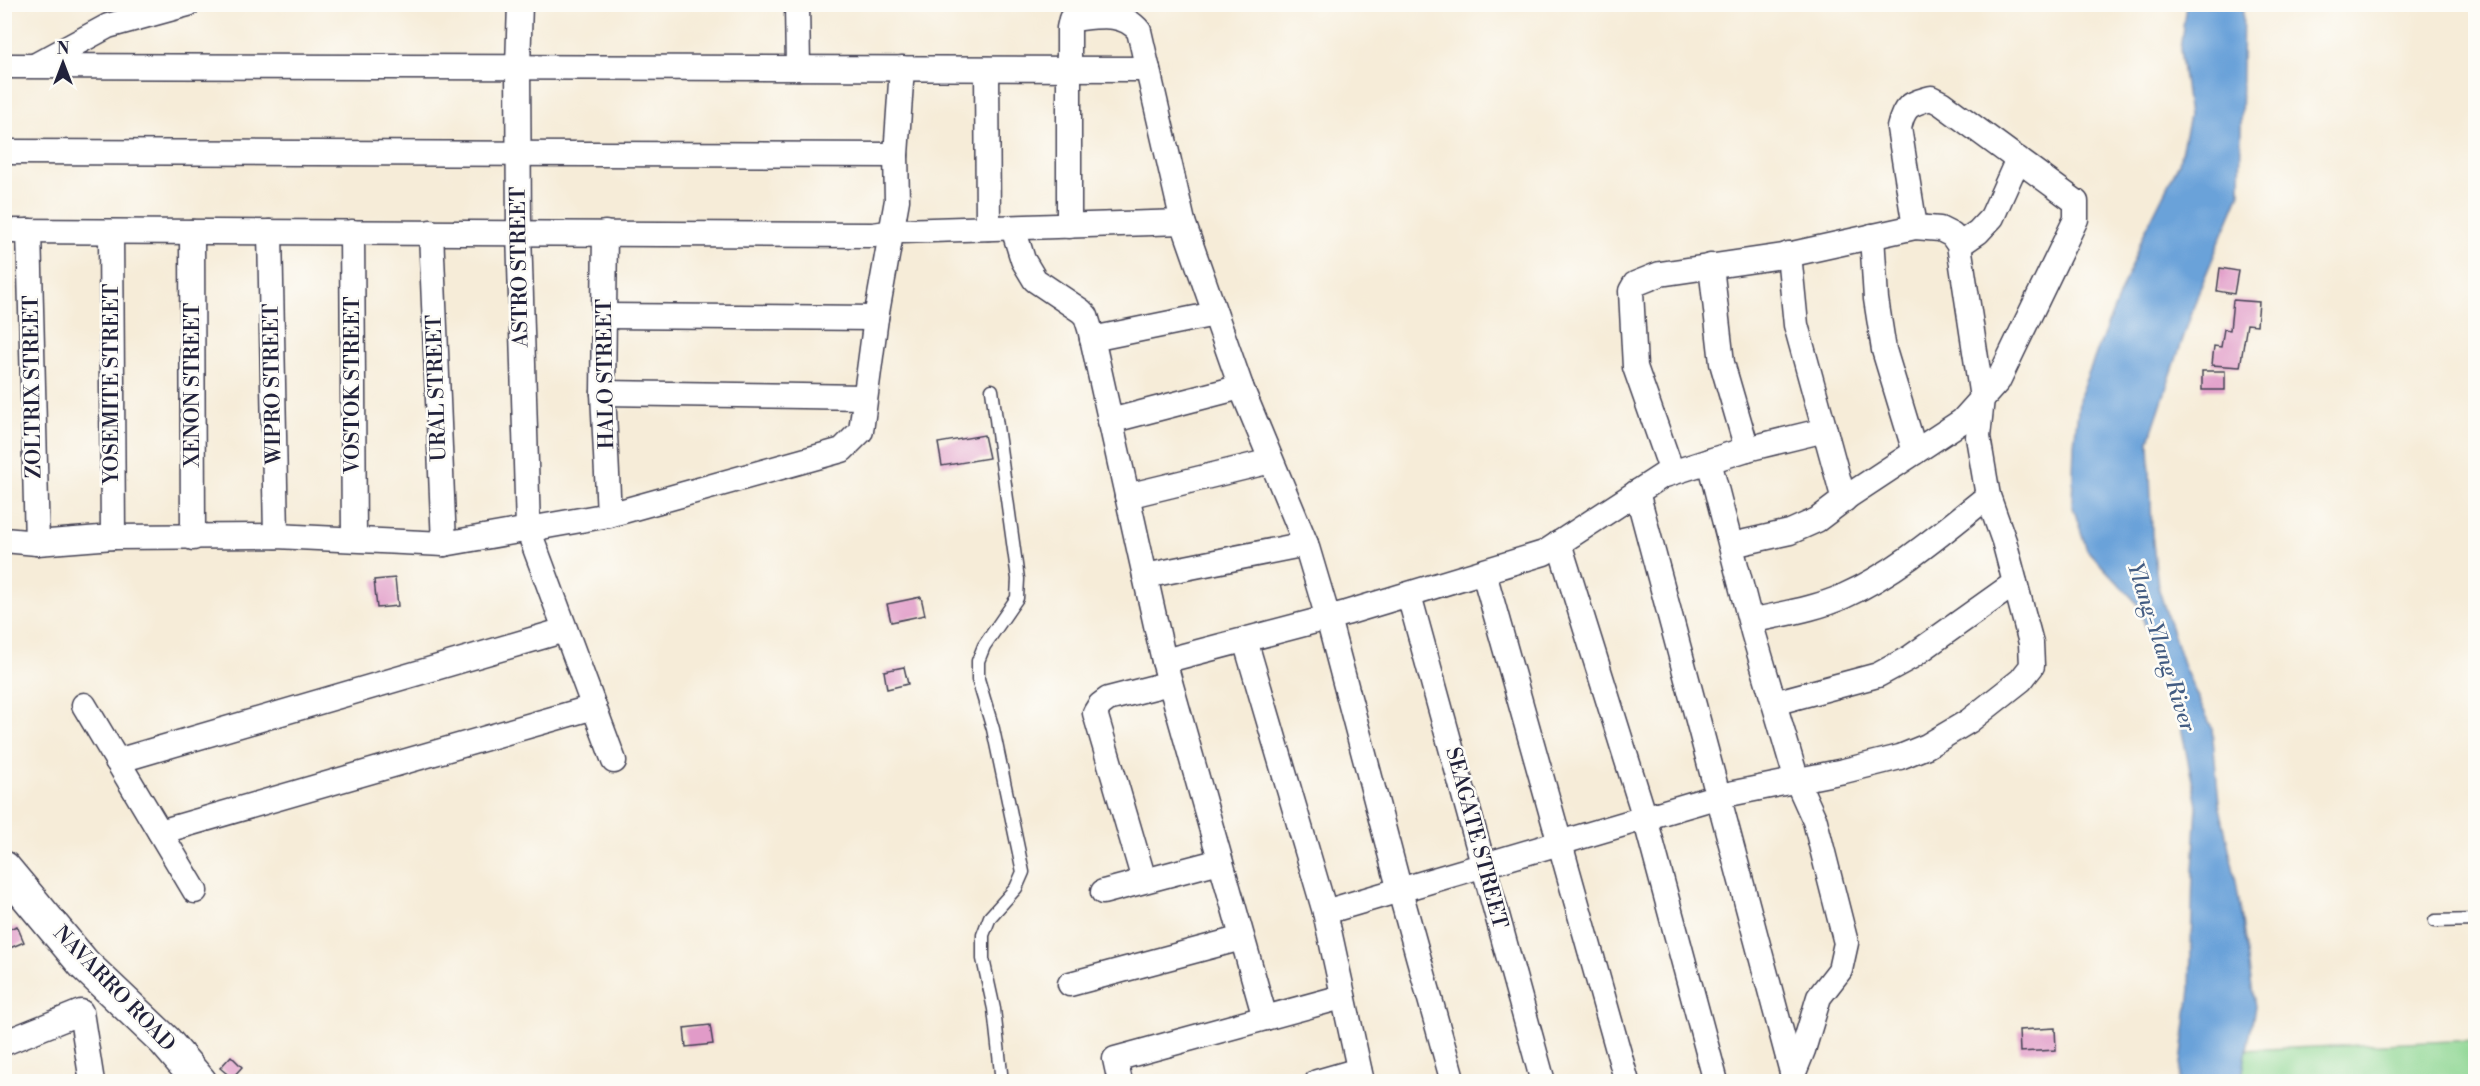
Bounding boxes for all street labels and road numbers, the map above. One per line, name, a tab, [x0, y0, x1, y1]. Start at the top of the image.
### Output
street label: ASTRO STREET	[506, 186, 534, 349]
street label: YOSEMITE STREET	[99, 284, 125, 485]
street label: ZOLTRIX STREET	[18, 295, 48, 479]
street label: VOSTOK STREET	[340, 296, 366, 475]
street label: HALO STREET	[592, 298, 620, 449]
street label: XENON STREET	[180, 302, 206, 468]
street label: WIPRO STREET	[259, 303, 287, 466]
street label: URAL STREET	[421, 314, 453, 462]
street label: SEAGATE STREET	[1439, 744, 1513, 932]
street label: NAVARRO ROAD	[47, 921, 181, 1057]

